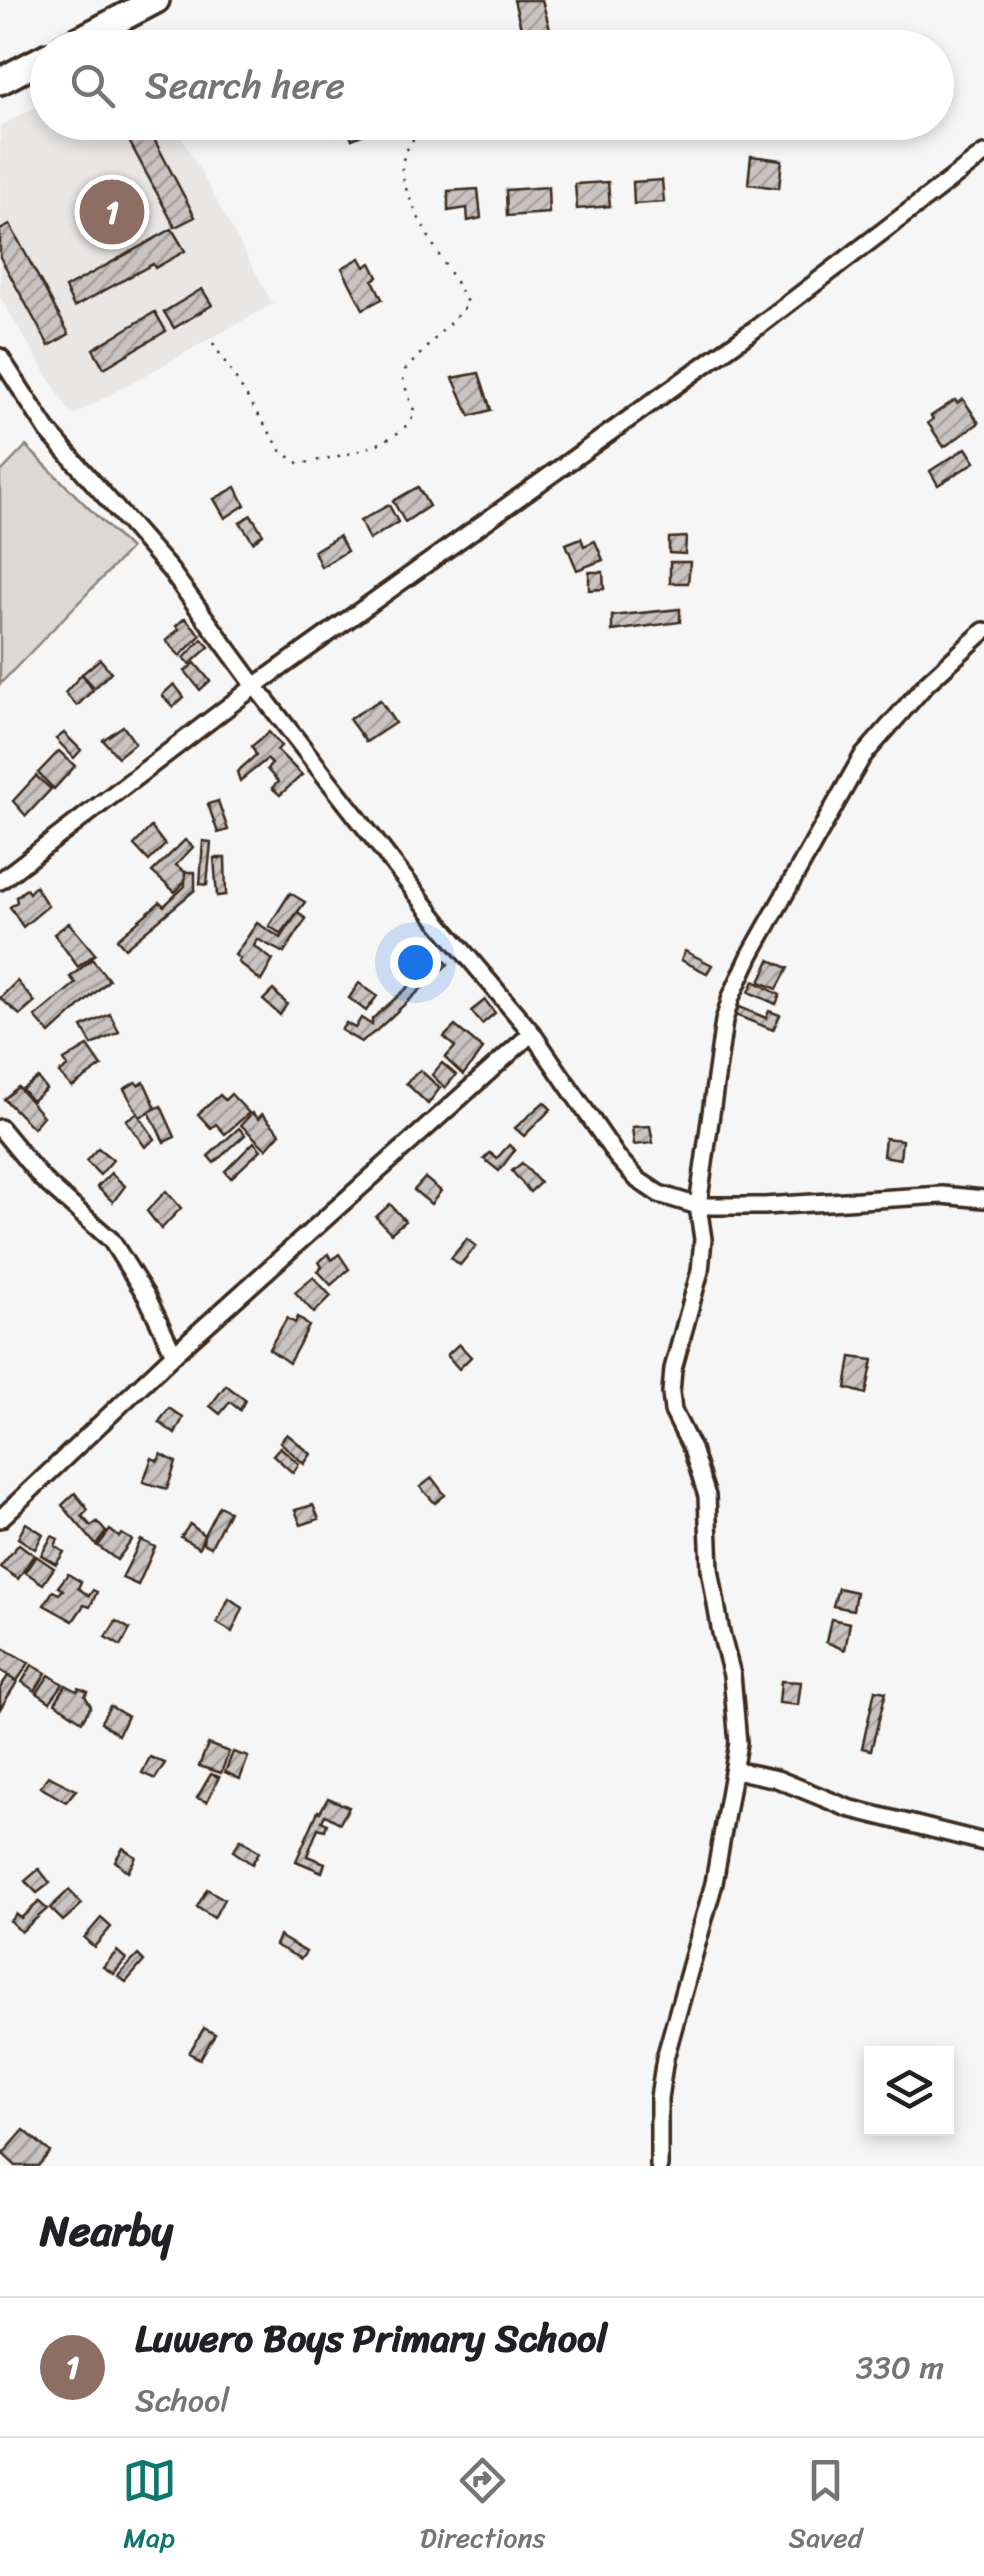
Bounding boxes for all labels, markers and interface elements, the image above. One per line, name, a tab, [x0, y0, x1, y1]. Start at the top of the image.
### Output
search box	[30, 30, 954, 140]
text: Search here	[145, 52, 345, 119]
icon: search	[65, 58, 120, 113]
pin: 1	[80, 174, 144, 250]
your location	[390, 937, 441, 988]
map controls	[864, 2046, 954, 2136]
button: layers	[864, 2046, 954, 2136]
text: Nearby	[40, 2194, 173, 2268]
text: Luwero Boys Primary School	[135, 2305, 607, 2372]
text: 1	[66, 2339, 79, 2396]
text: 330 m	[856, 2339, 944, 2396]
text: School	[135, 2372, 229, 2429]
tab: Map	[122, 2453, 177, 2562]
tab: Directions	[420, 2453, 545, 2562]
tab: Saved	[789, 2453, 862, 2562]

